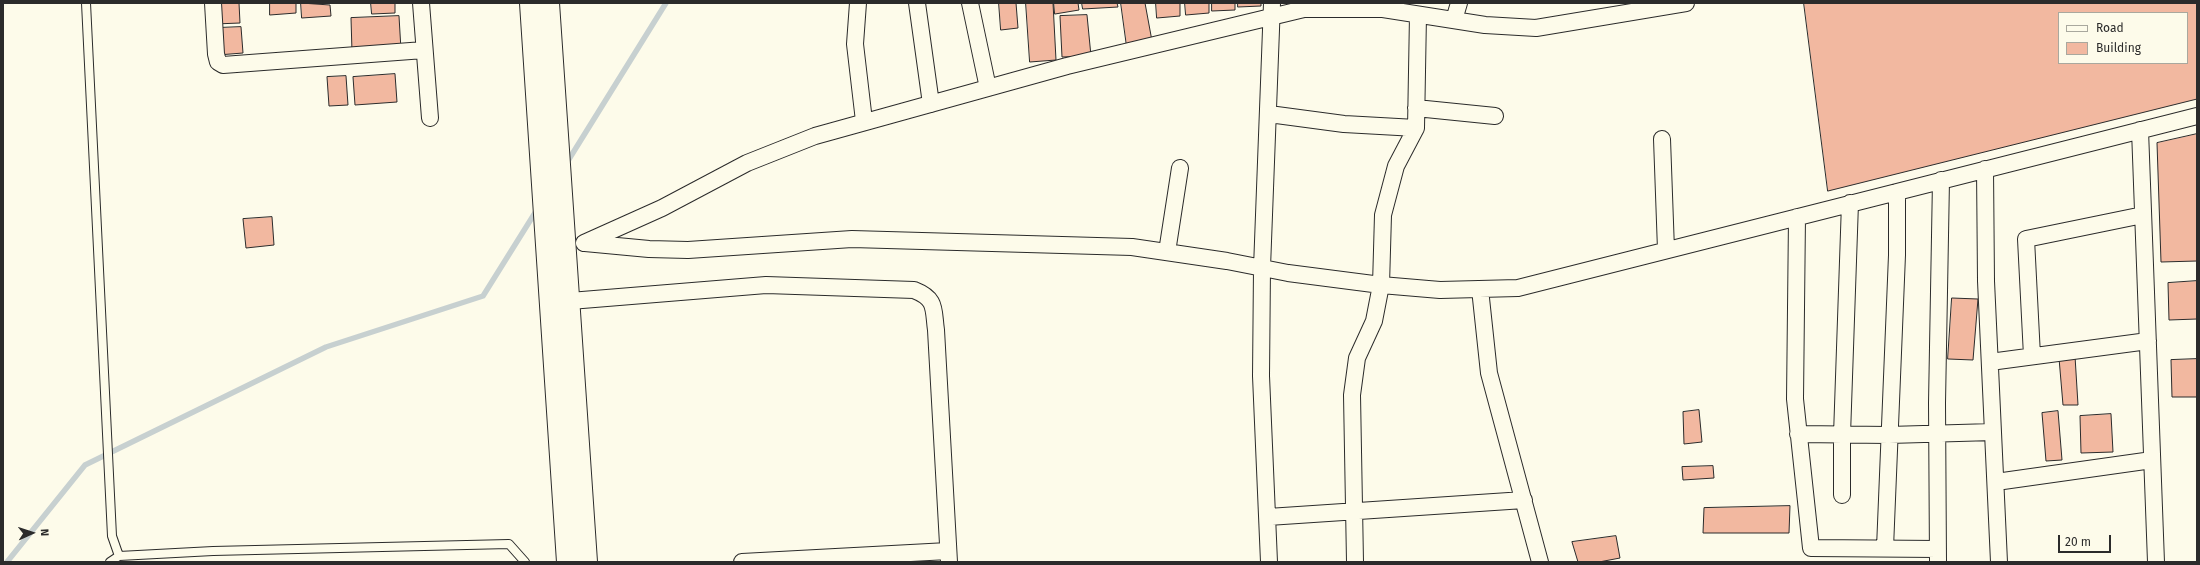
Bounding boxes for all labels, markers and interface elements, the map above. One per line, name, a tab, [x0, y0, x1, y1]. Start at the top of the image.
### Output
legend	[2058, 12, 2188, 64]
text: Road	[2096, 21, 2124, 35]
text: Building	[2096, 41, 2141, 55]
north arrow	[12, 513, 52, 553]
scale bar	[2060, 527, 2113, 553]
text: N	[38, 528, 51, 536]
text: 20 m	[2065, 535, 2091, 549]

